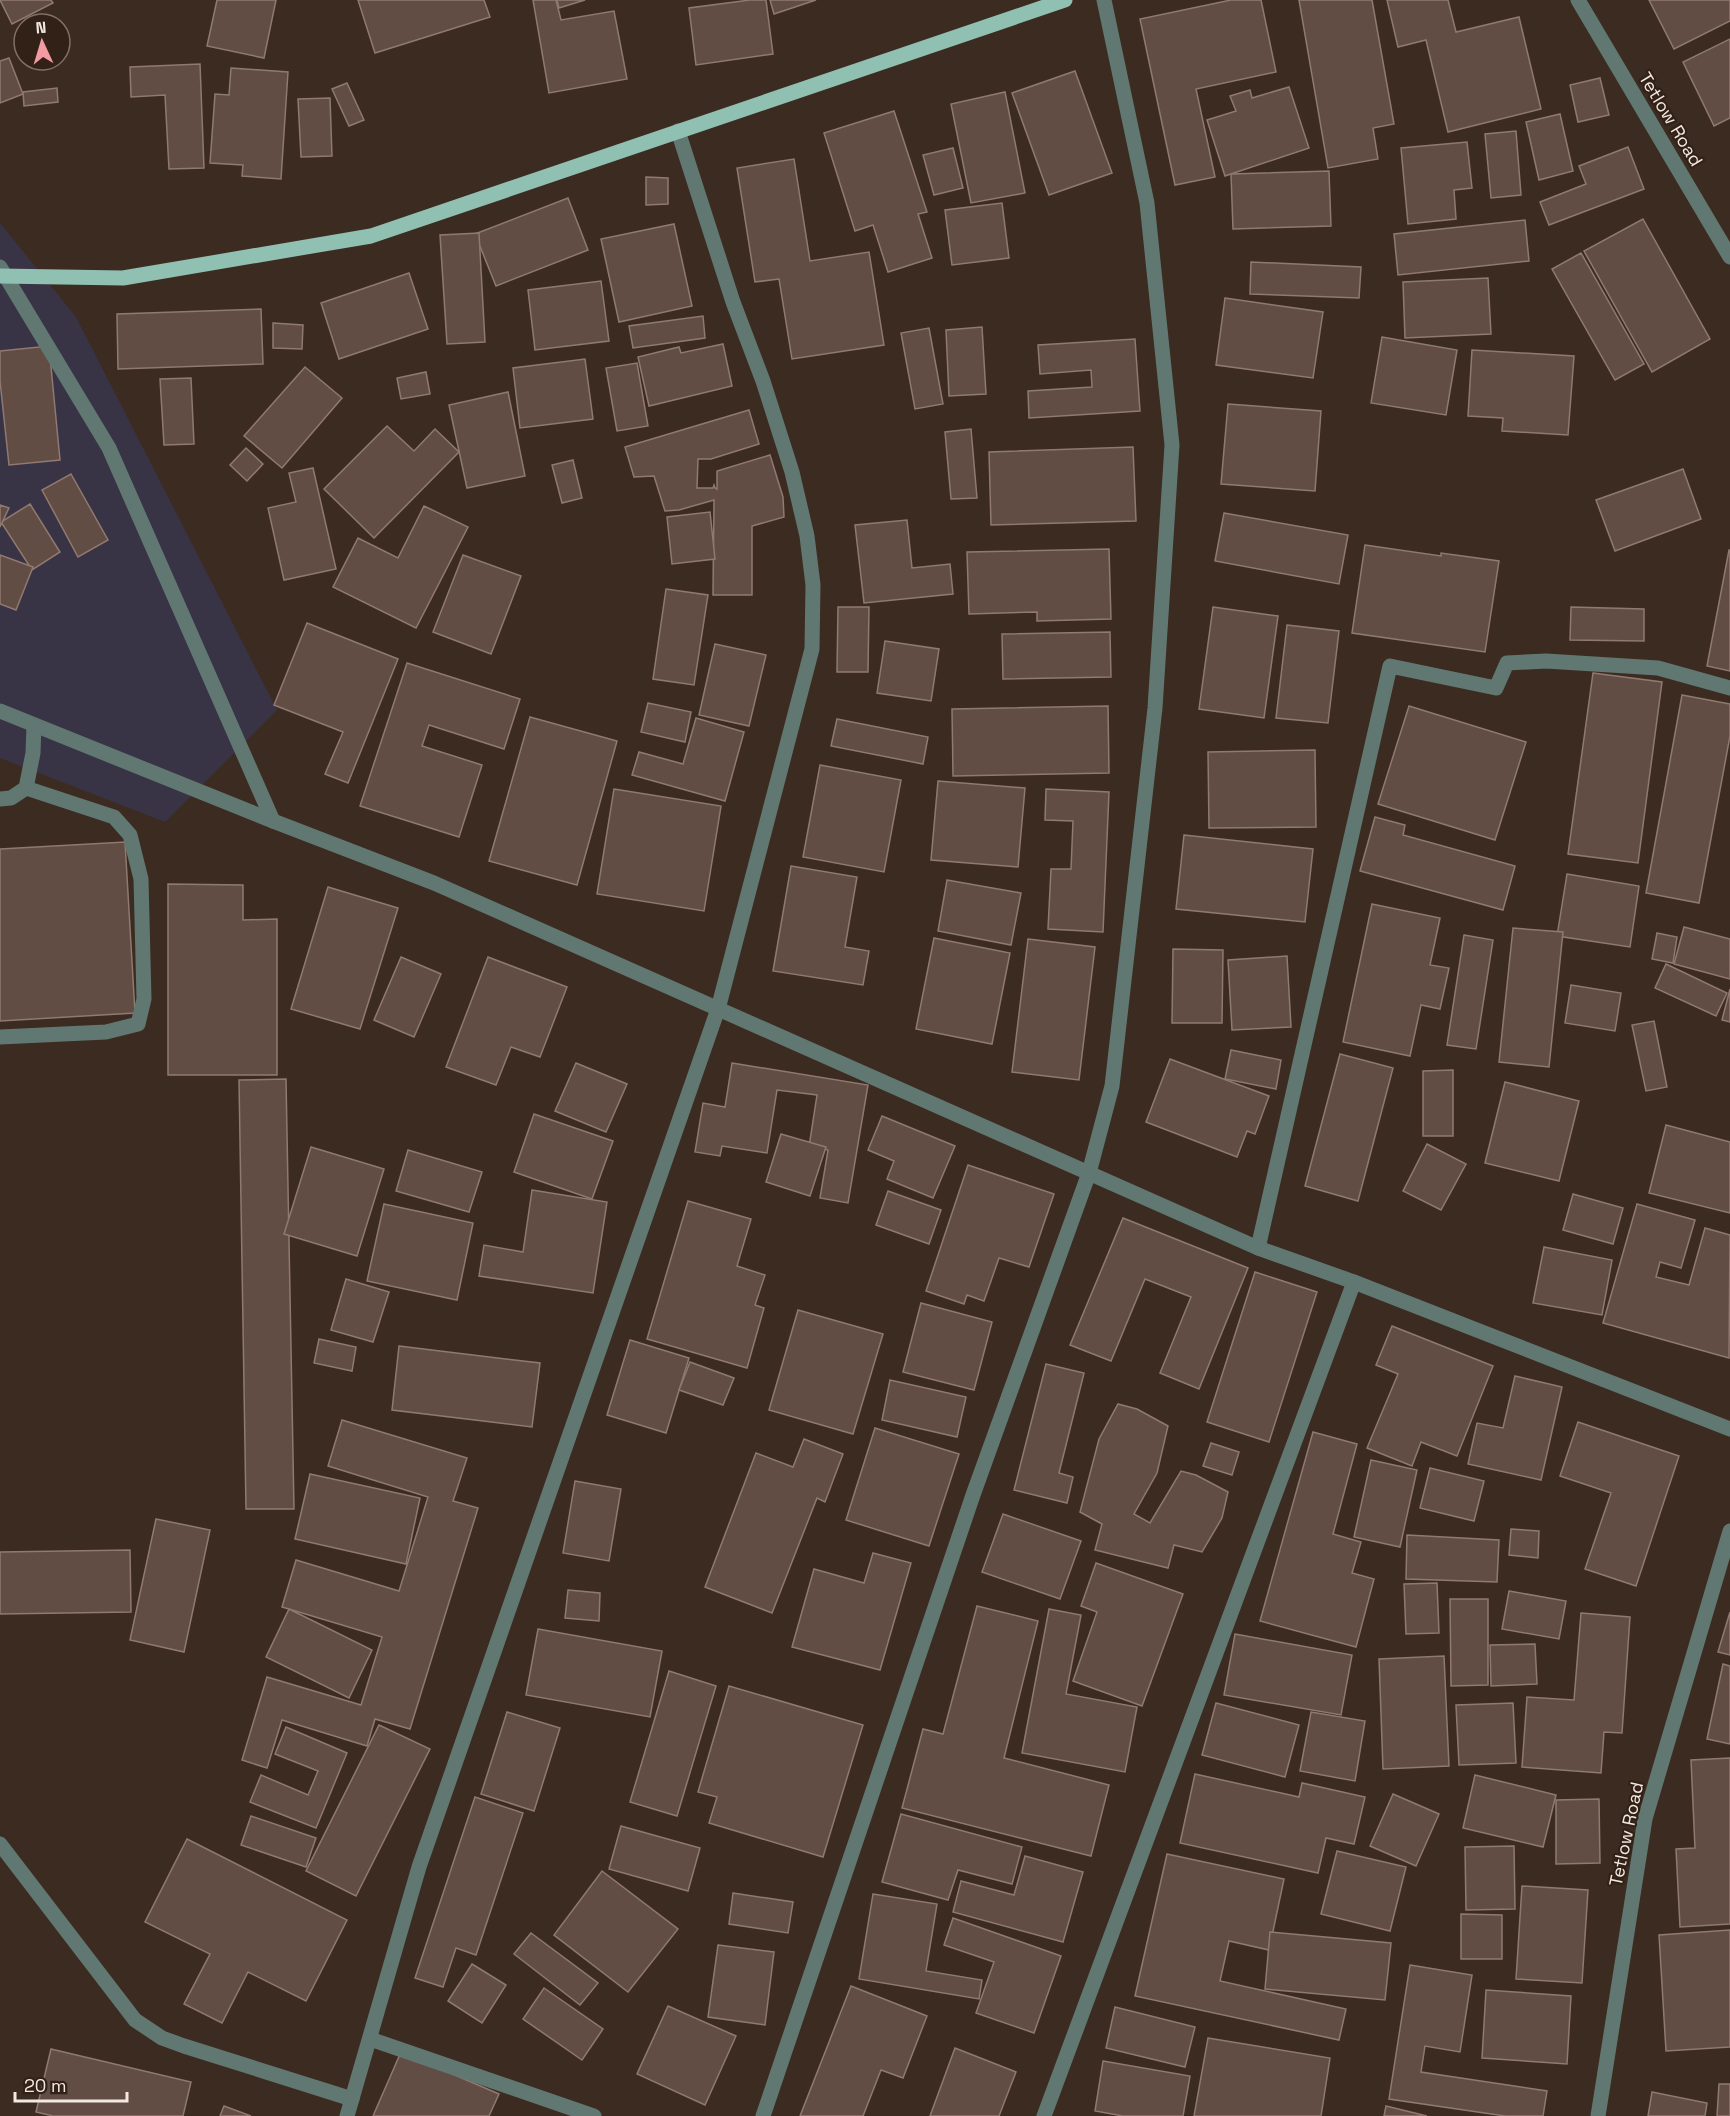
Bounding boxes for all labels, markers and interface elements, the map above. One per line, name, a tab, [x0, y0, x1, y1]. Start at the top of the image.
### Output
north arrow	[12, 12, 72, 72]
text: N	[35, 17, 47, 38]
street label: Tetlow Road	[1634, 68, 1708, 170]
street label: Tetlow Road	[1604, 1780, 1648, 1888]
scale bar	[15, 2065, 128, 2103]
text: 20 m	[24, 2074, 67, 2097]

